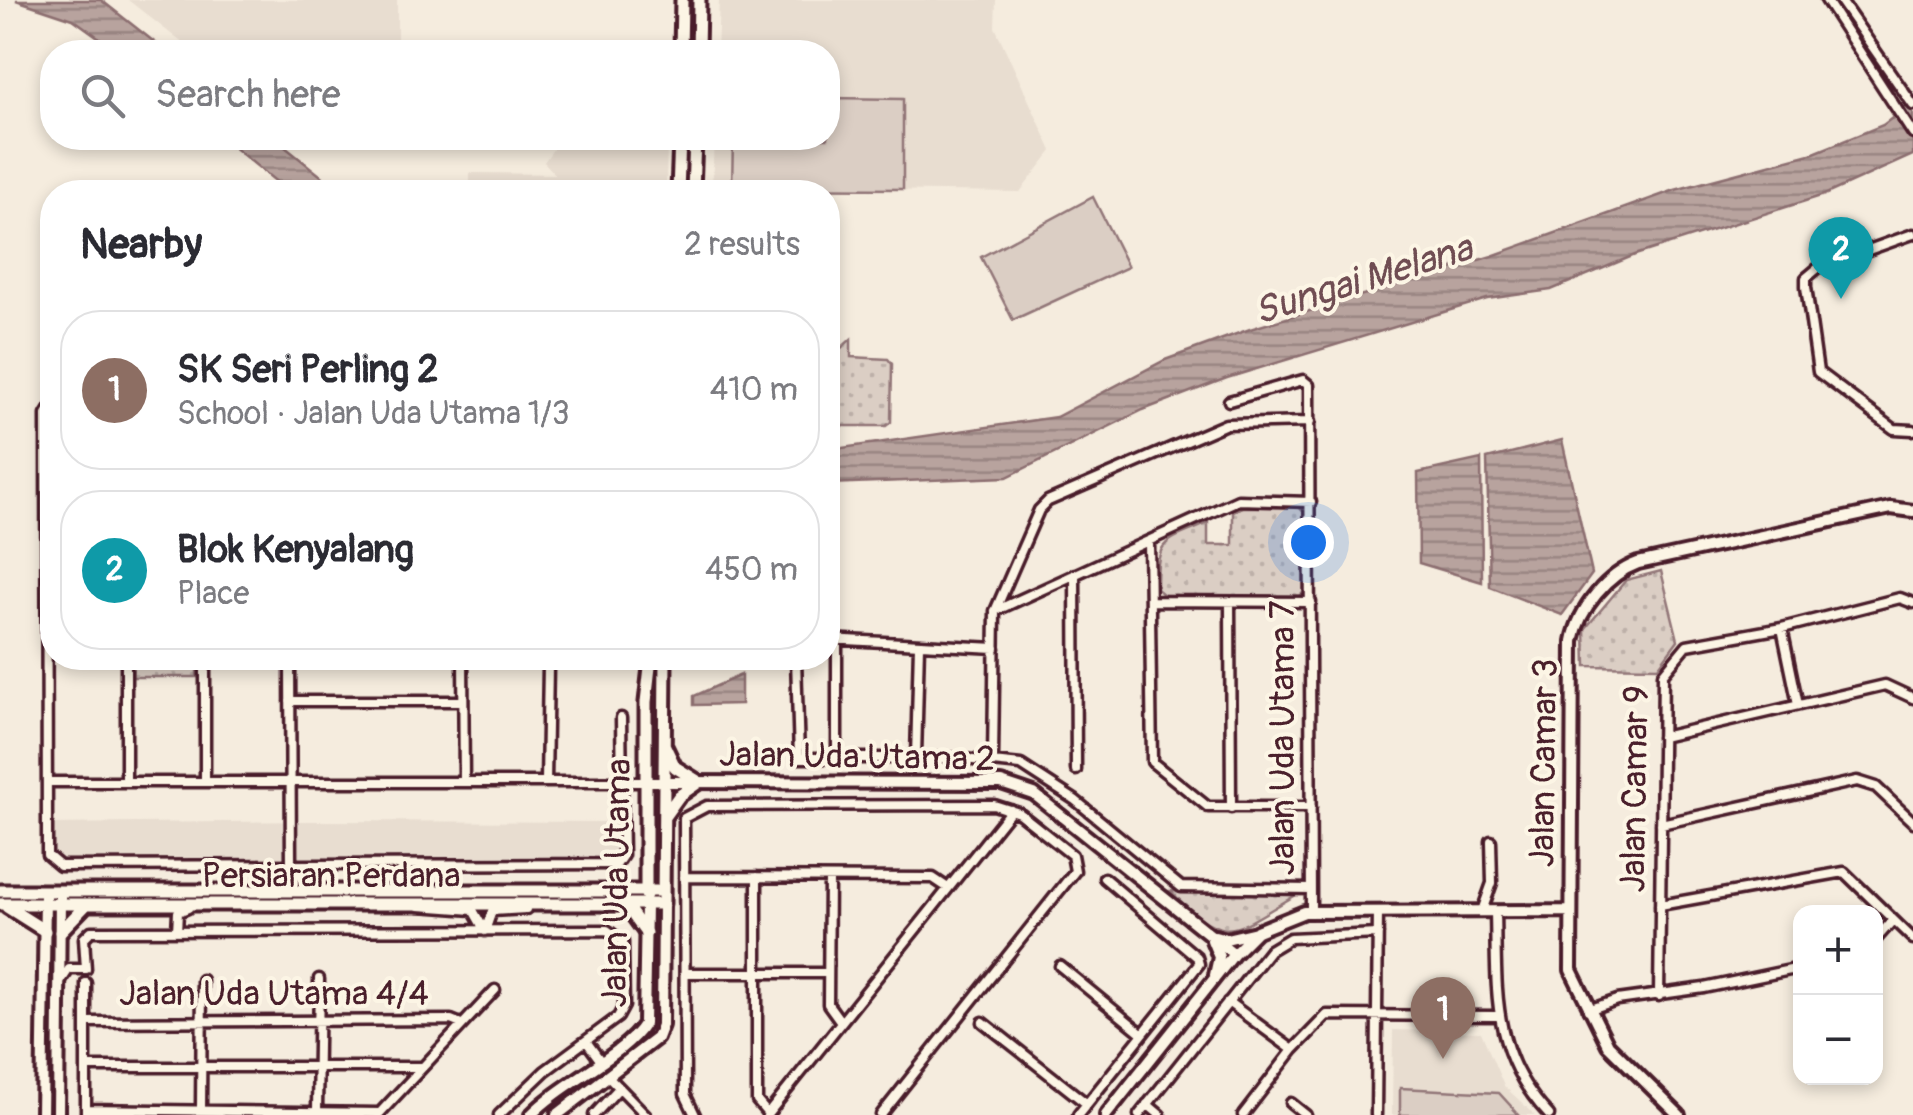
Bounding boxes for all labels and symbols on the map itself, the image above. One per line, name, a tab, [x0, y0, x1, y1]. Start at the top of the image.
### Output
pin: 2	[1808, 216, 1874, 299]
water label: Sungai Melana	[1248, 223, 1480, 336]
your location	[1283, 517, 1334, 568]
street label: Jalan Uda Utama 7	[1261, 600, 1305, 876]
street label: Jalan Camar 3	[1520, 658, 1568, 868]
street label: Jalan Camar 9	[1611, 685, 1659, 893]
street label: Jalan Uda Utama 2	[719, 733, 995, 781]
street label: Jalan Uda Utama	[593, 758, 641, 1008]
street label: Persiaran Perdana	[201, 854, 461, 898]
street label: Jalan Uda Utama 4/4	[119, 972, 429, 1016]
pin: 1	[1410, 976, 1476, 1059]

